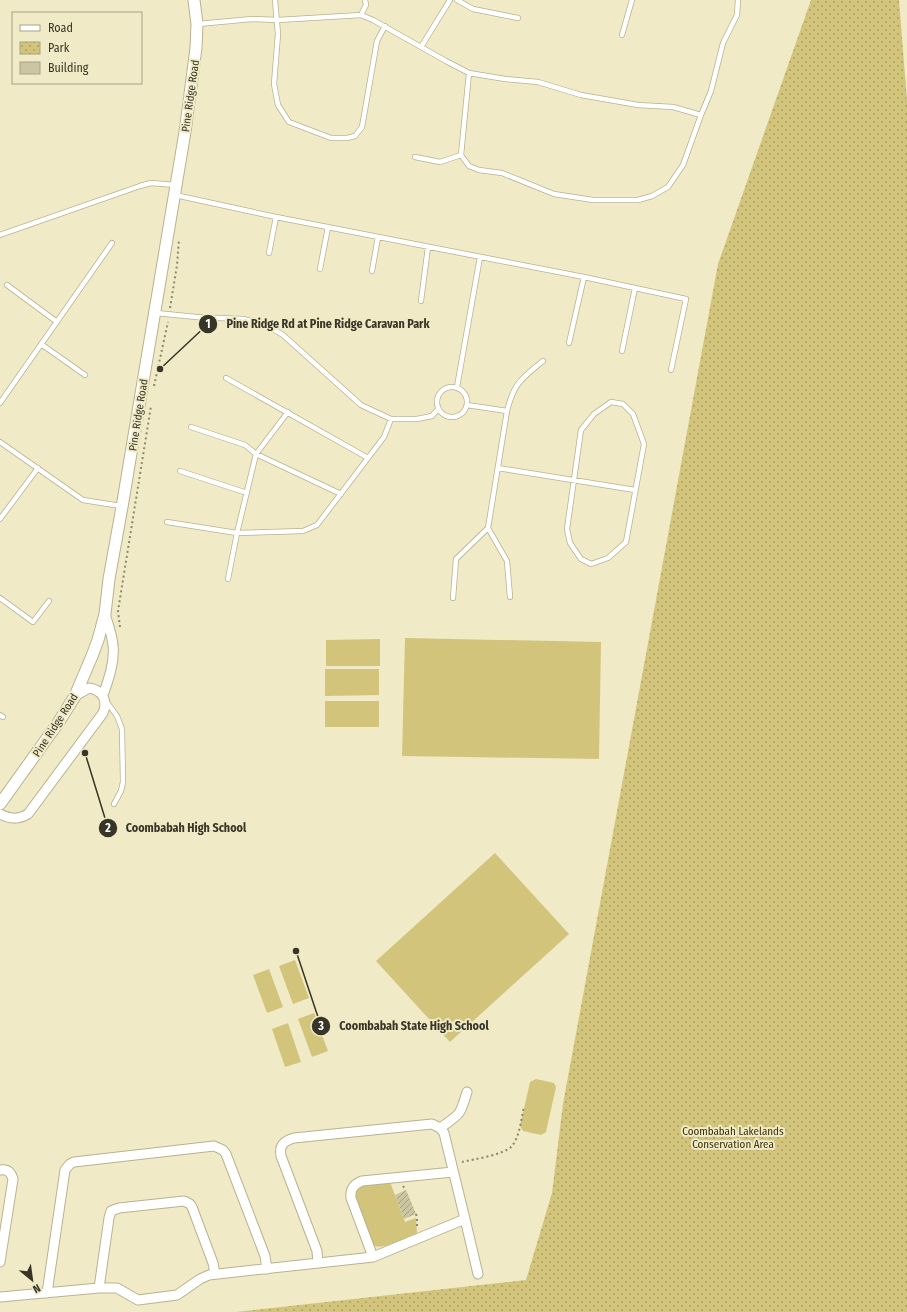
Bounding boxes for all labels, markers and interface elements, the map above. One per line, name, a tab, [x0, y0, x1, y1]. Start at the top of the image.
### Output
legend	[12, 12, 142, 84]
text: Road	[48, 21, 73, 35]
text: Park	[48, 41, 70, 55]
street label: Pine Ridge Road	[179, 59, 202, 133]
text: Building	[48, 61, 89, 75]
callout: Pine Ridge Rd at Pine Ridge Caravan Park	[198, 312, 438, 336]
text: 1	[205, 317, 211, 331]
text: Pine Ridge Rd at Pine Ridge Caravan Park	[226, 317, 430, 331]
street label: Pine Ridge Road	[126, 378, 151, 452]
street label: Pine Ridge Road	[30, 691, 81, 759]
callout: Coombabah High School	[98, 816, 255, 840]
text: 2	[104, 821, 111, 835]
text: Coombabah High School	[126, 821, 247, 835]
callout: Coombabah State High School	[311, 1014, 496, 1038]
text: 3	[317, 1019, 324, 1033]
text: Coombabah State High School	[339, 1019, 489, 1033]
park label: Coombabah Lakelands Conservation Area	[682, 1125, 784, 1151]
north arrow	[12, 1260, 52, 1300]
text: N	[31, 1281, 43, 1296]

